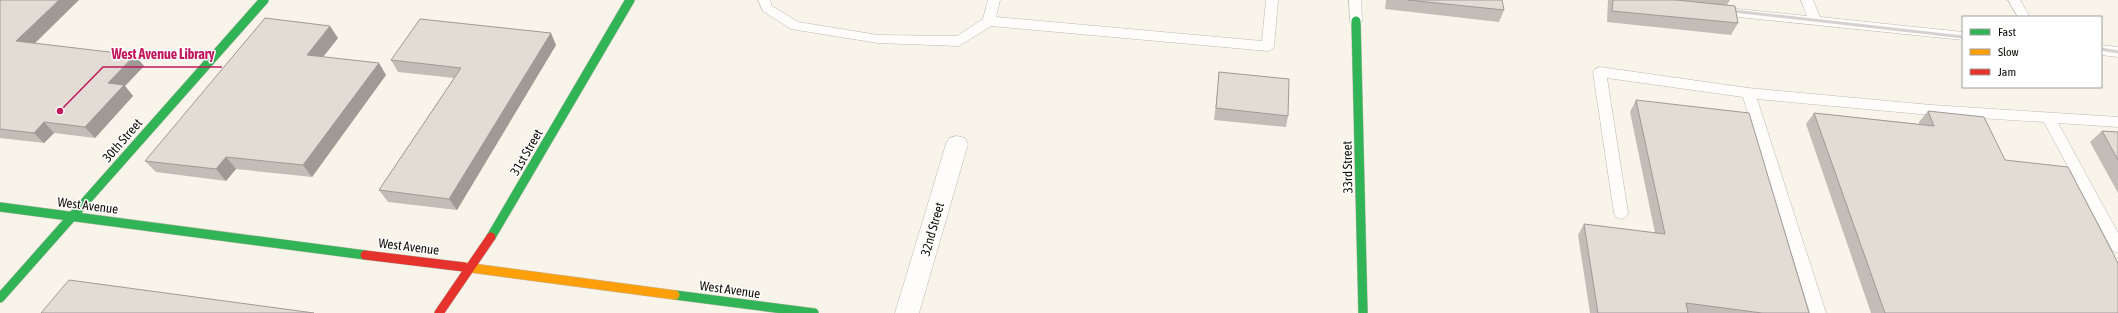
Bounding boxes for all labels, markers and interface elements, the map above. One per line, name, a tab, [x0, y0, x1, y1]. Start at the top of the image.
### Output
legend	[1962, 16, 2102, 88]
text: Fast	[1998, 25, 2016, 39]
callout: West Avenue Library	[103, 41, 222, 67]
text: Slow	[1998, 45, 2019, 59]
text: West Avenue Library	[110, 46, 215, 62]
text: Jam	[1998, 65, 2016, 79]
street label: 30th Street	[99, 115, 145, 165]
street label: 31st Street	[507, 126, 546, 178]
street label: 33rd Street	[1340, 140, 1355, 193]
street label: West Avenue	[57, 194, 119, 217]
street label: 32nd Street	[918, 200, 947, 258]
street label: West Avenue	[378, 235, 440, 258]
street label: West Avenue	[699, 278, 761, 301]

